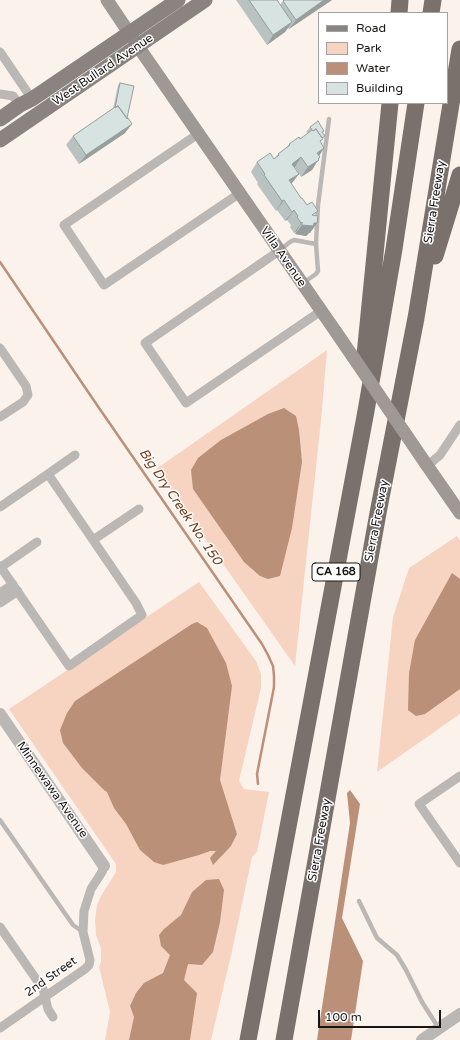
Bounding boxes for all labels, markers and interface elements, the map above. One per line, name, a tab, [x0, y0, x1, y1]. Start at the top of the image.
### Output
legend	[318, 12, 448, 104]
text: Road	[356, 21, 386, 35]
street label: West Bullard Avenue	[50, 31, 156, 109]
text: Park	[356, 41, 382, 55]
text: Water	[356, 61, 390, 75]
text: Building	[356, 81, 403, 95]
street label: Sierra Freeway	[421, 160, 449, 244]
street label: Villa Avenue	[257, 224, 309, 290]
water label: Big Dry Creek No. 150	[135, 446, 225, 568]
street label: Sierra Freeway	[362, 479, 392, 563]
road number: CA 168	[312, 563, 360, 581]
street label: Minnewawa Avenue	[13, 739, 91, 841]
street label: Sierra Freeway	[306, 798, 334, 882]
street label: 2nd Street	[22, 954, 80, 1000]
scale bar	[320, 1002, 443, 1028]
text: 100 m	[325, 1010, 362, 1024]

